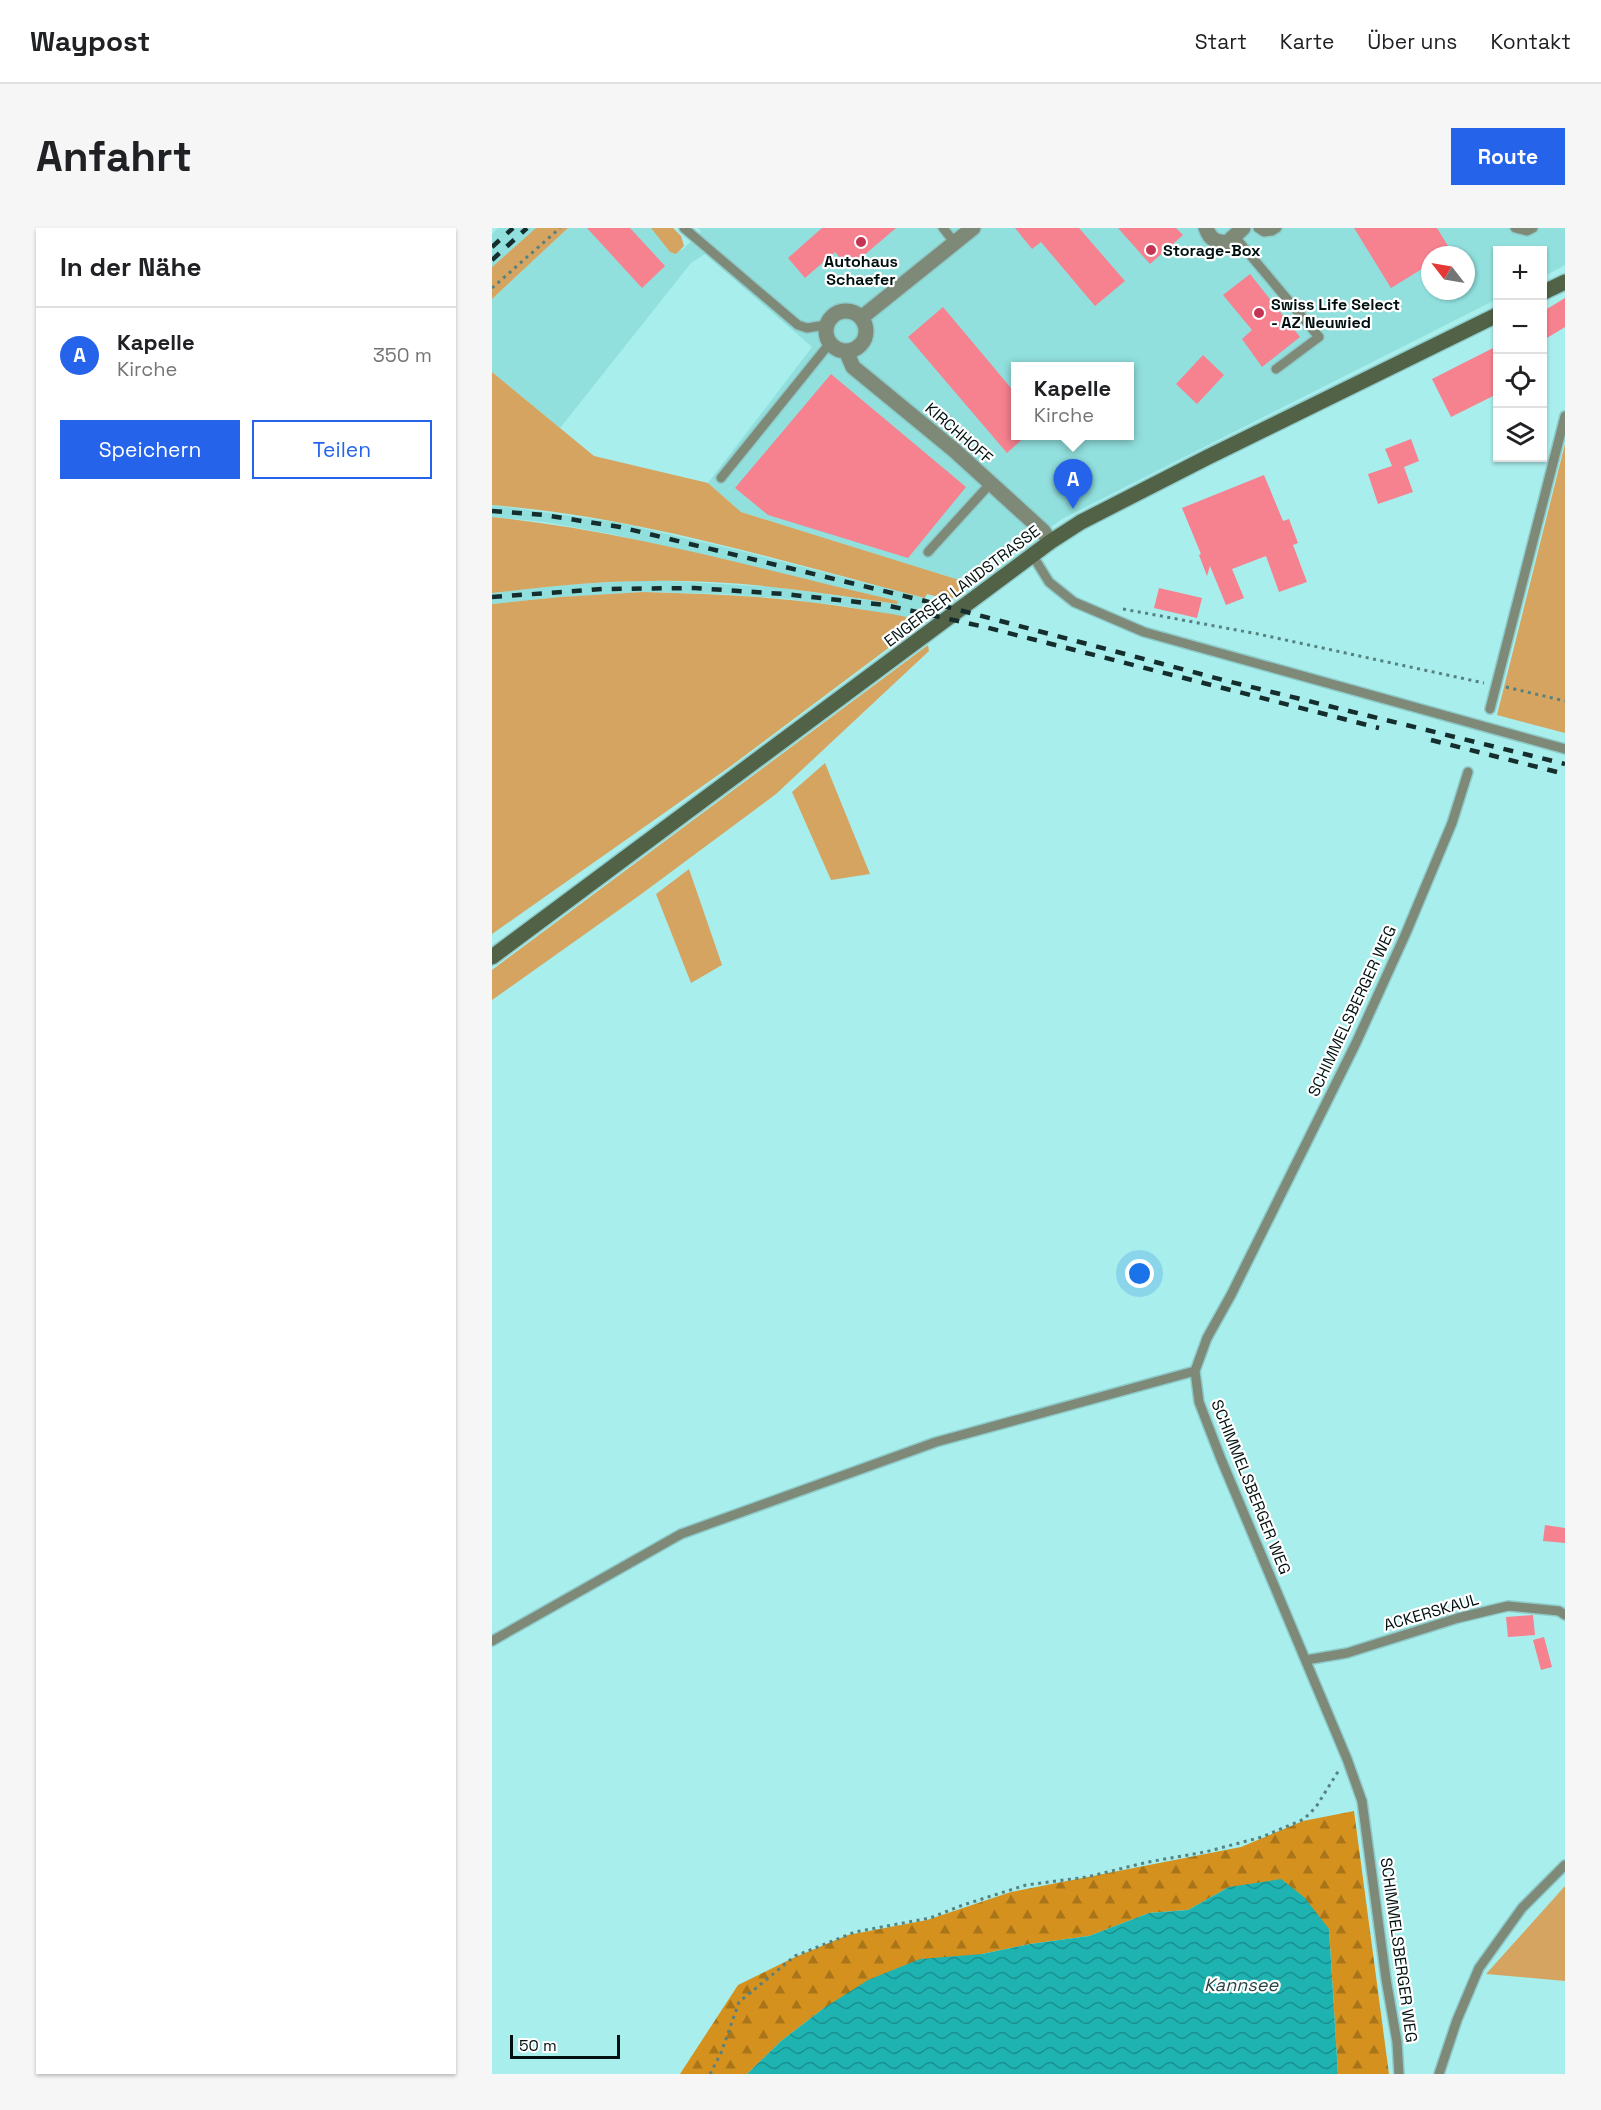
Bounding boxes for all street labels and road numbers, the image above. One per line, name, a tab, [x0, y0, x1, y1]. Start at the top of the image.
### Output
street label: KIRCHHOFF	[921, 398, 997, 468]
street label: ENGERSER LANDSTRASSE	[880, 520, 1044, 652]
street label: SCHIMMELSBERGER WEG	[1303, 922, 1401, 1100]
street label: SCHIMMELSBERGER WEG	[1206, 1397, 1296, 1577]
street label: ACKERSKAUL	[1381, 1588, 1481, 1636]
street label: SCHIMMELSBERGER WEG	[1376, 1856, 1422, 2044]

